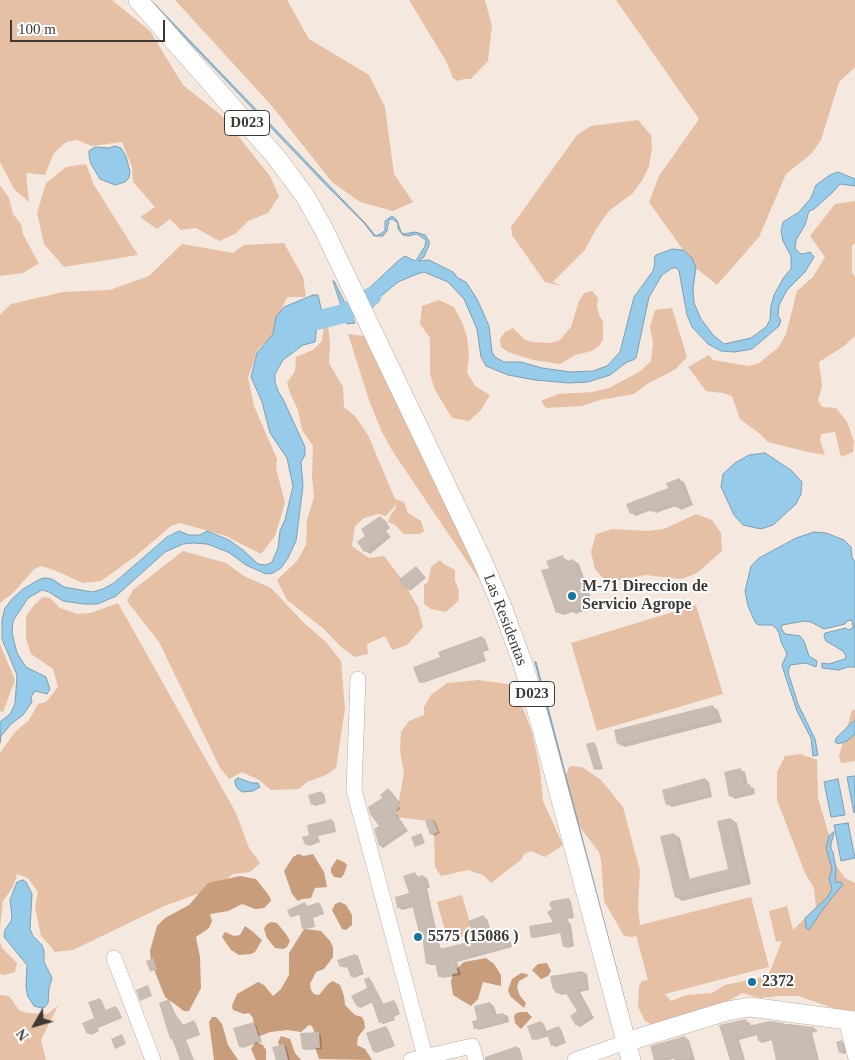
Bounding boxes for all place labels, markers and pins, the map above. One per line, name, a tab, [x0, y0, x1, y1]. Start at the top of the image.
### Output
place label: M-71 Direccion de Servicio Agrope	[582, 577, 708, 615]
marker: M-71 Direccion de Servicio Agrope	[566, 590, 578, 602]
place label: 5575 (15086 )	[428, 927, 519, 947]
marker: 5575 (15086 )	[412, 931, 424, 943]
place label: 2372	[762, 972, 794, 992]
marker: 2372	[746, 976, 758, 988]

